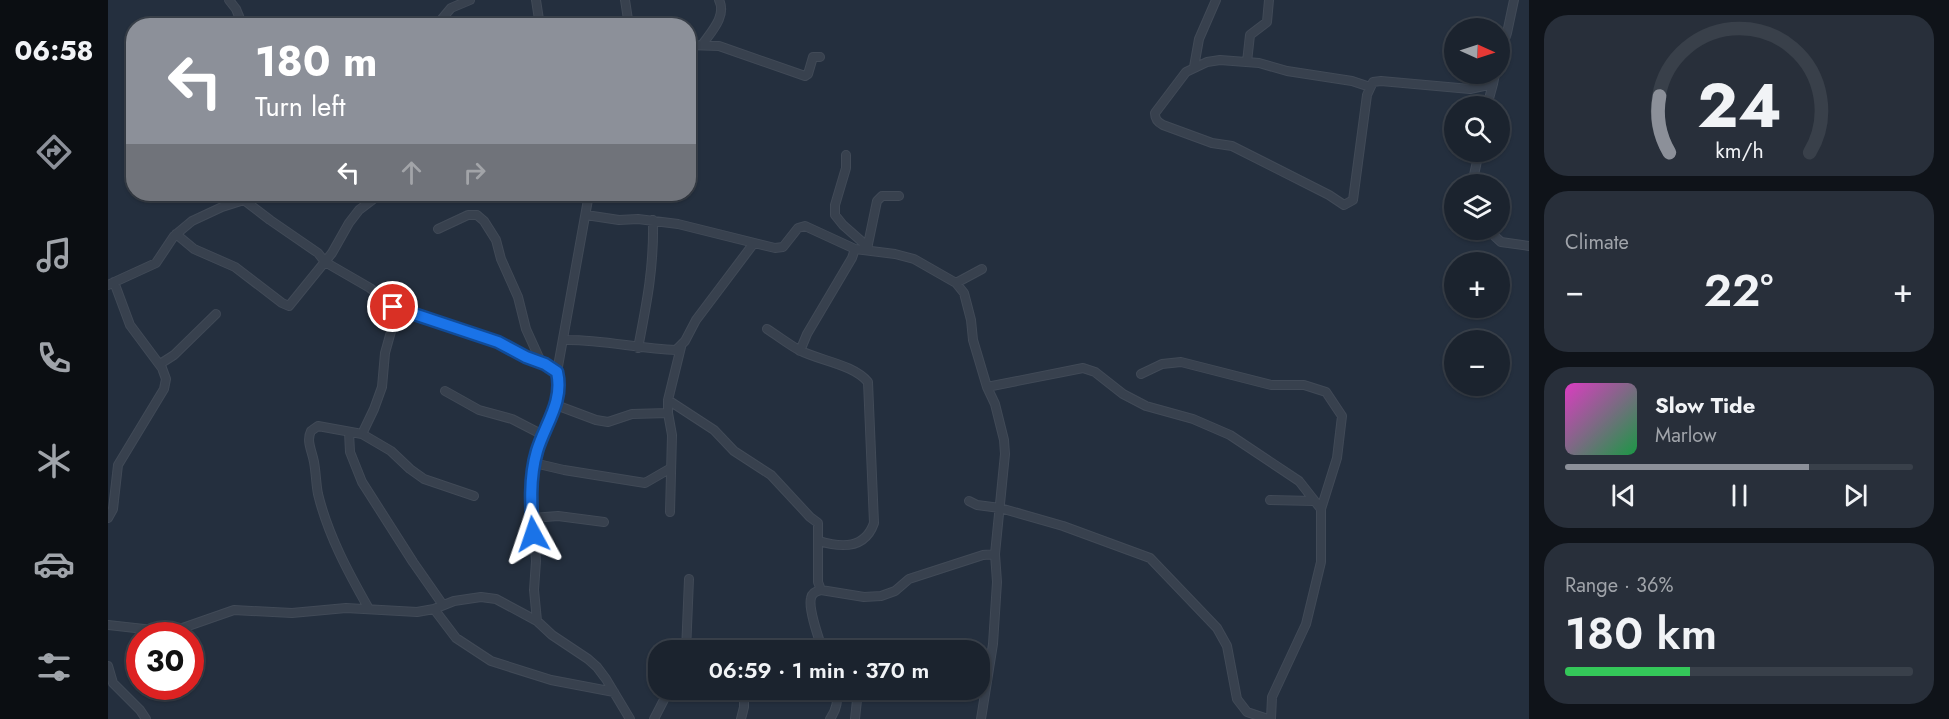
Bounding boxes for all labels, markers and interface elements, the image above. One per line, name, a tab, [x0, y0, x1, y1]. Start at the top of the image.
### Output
north arrow	[1444, 18, 1510, 84]
map controls	[1444, 18, 1510, 396]
text: 06:58	[15, 31, 93, 70]
text: 180 m	[255, 31, 378, 92]
icon: left	[156, 42, 234, 120]
text: 24	[1697, 60, 1781, 150]
text: Turn left	[255, 87, 345, 126]
button: search	[1444, 96, 1510, 162]
icon: directions	[33, 131, 75, 173]
text: km/h	[1715, 135, 1763, 166]
icon: left	[332, 156, 365, 189]
icon: ahead	[395, 156, 428, 189]
icon: right	[458, 156, 491, 189]
button: layers	[1444, 174, 1510, 240]
text: Climate	[1565, 228, 1629, 257]
icon: music	[33, 234, 75, 276]
button: +	[1444, 252, 1510, 318]
text: 22°	[1704, 258, 1773, 323]
text: −	[1565, 267, 1584, 314]
text: +	[1893, 267, 1913, 314]
pin	[367, 281, 418, 332]
icon: arrive	[376, 290, 409, 323]
button: −	[1444, 330, 1510, 396]
icon: phone	[33, 337, 75, 379]
text: Slow Tide	[1655, 389, 1755, 421]
text: Marlow	[1655, 421, 1717, 450]
icon: climate	[33, 440, 75, 482]
icon: previous	[1607, 479, 1640, 512]
icon: pause	[1723, 479, 1756, 512]
icon: next	[1839, 479, 1872, 512]
position arrow	[501, 502, 565, 566]
icon: car	[33, 543, 75, 585]
text: Range · 36%	[1565, 571, 1673, 600]
text: 180 km	[1565, 601, 1717, 666]
speed limit sign: 30	[126, 622, 204, 700]
icon: filters	[33, 646, 75, 688]
text: 06:59 · 1 min · 370 m	[709, 654, 929, 686]

